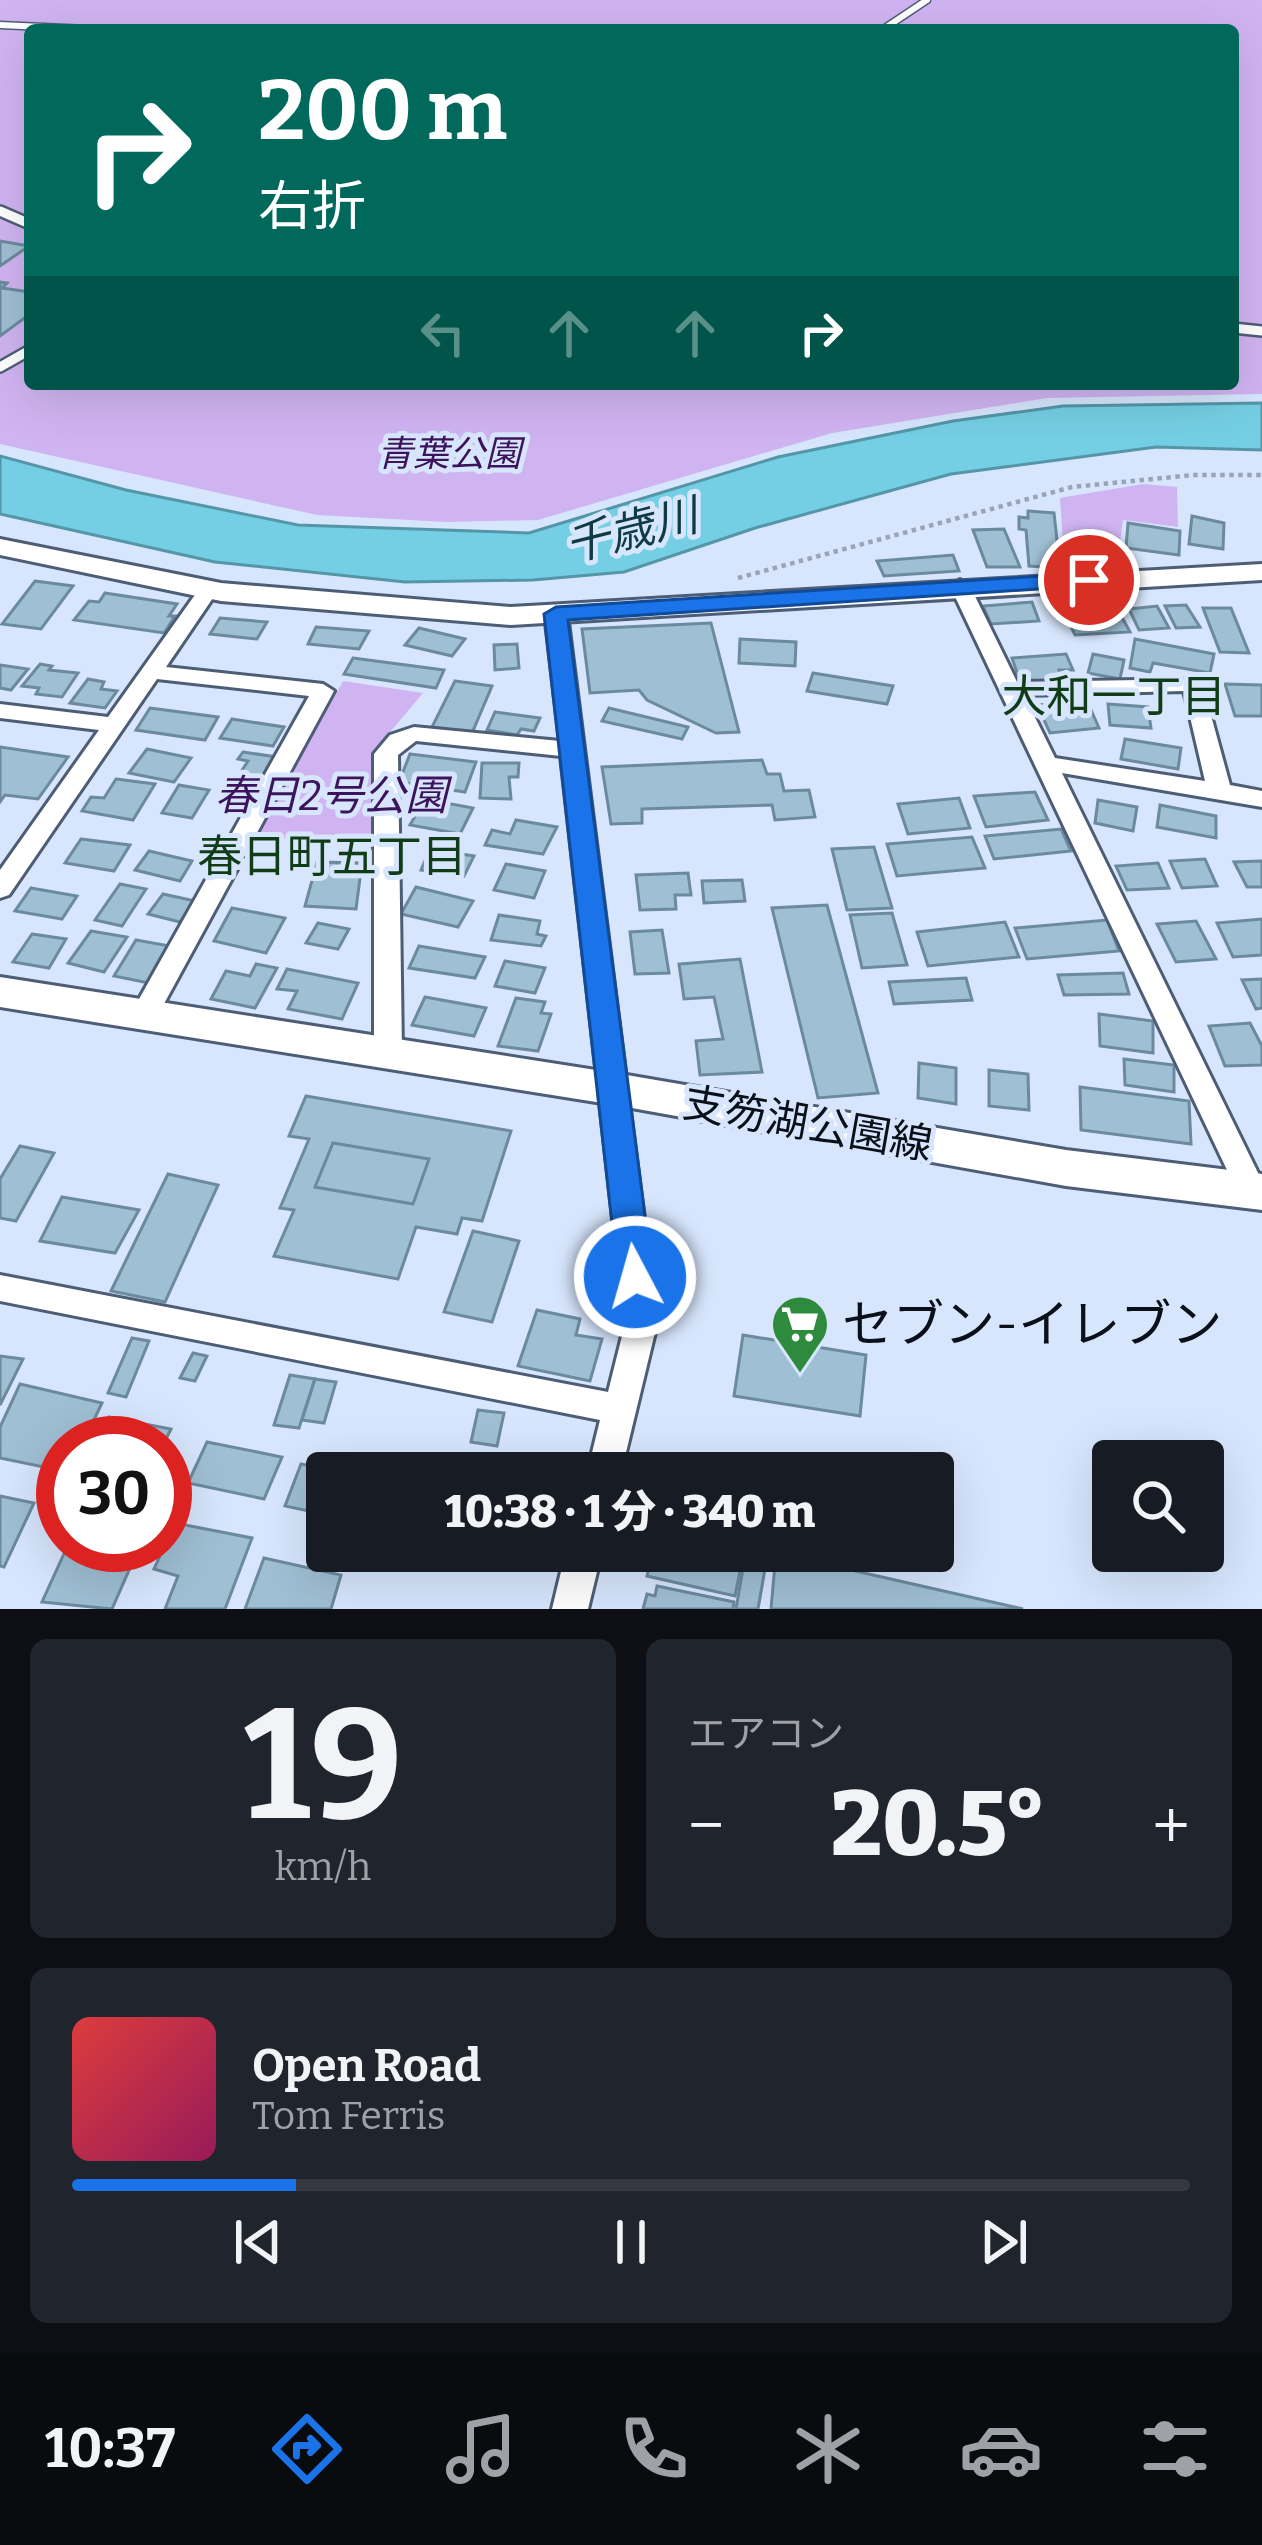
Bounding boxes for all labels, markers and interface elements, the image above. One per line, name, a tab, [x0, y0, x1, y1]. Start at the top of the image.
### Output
text: 200 m	[258, 60, 507, 161]
icon: right	[60, 72, 216, 228]
text: 右折	[258, 175, 366, 239]
icon: left	[410, 300, 476, 366]
icon: ahead	[536, 300, 602, 366]
icon: ahead	[662, 300, 728, 366]
icon: right	[788, 300, 854, 366]
park label: 青葉公園	[377, 432, 526, 476]
water label: 千歳川	[559, 487, 707, 573]
pin	[1038, 529, 1140, 631]
icon: arrive	[1056, 547, 1122, 613]
district label: 大和一丁目	[1001, 670, 1227, 724]
park label: 春日2号公園	[215, 771, 452, 821]
district label: 春日町五丁目	[197, 830, 467, 884]
street label: 支笏湖公園線	[679, 1077, 936, 1170]
position arrow	[572, 1214, 698, 1340]
supermarket icon: セブン-イレブン	[769, 1293, 831, 1375]
place label: セブン-イレブン	[842, 1294, 1222, 1356]
speed limit sign: 30	[36, 1416, 192, 1572]
map controls	[1092, 1440, 1224, 1572]
button: search	[1092, 1440, 1224, 1572]
text: 10:38 · 1 分 · 340 m	[445, 1485, 815, 1539]
text: 19	[243, 1672, 403, 1859]
text: エアコン	[688, 1711, 844, 1757]
text: 20.5°	[831, 1771, 1046, 1879]
text: −	[688, 1786, 724, 1865]
text: +	[1152, 1786, 1190, 1865]
text: km/h	[275, 1844, 371, 1890]
text: Open Road	[252, 2039, 481, 2093]
text: Tom Ferris	[252, 2093, 445, 2139]
icon: previous	[225, 2209, 291, 2275]
icon: pause	[598, 2209, 664, 2275]
icon: next	[971, 2209, 1037, 2275]
icon: directions	[265, 2407, 349, 2491]
icon: music	[439, 2407, 523, 2491]
icon: phone	[612, 2407, 696, 2491]
icon: climate	[786, 2407, 870, 2491]
icon: car	[959, 2407, 1043, 2491]
icon: filters	[1133, 2407, 1217, 2491]
text: 10:37	[45, 2417, 175, 2481]

